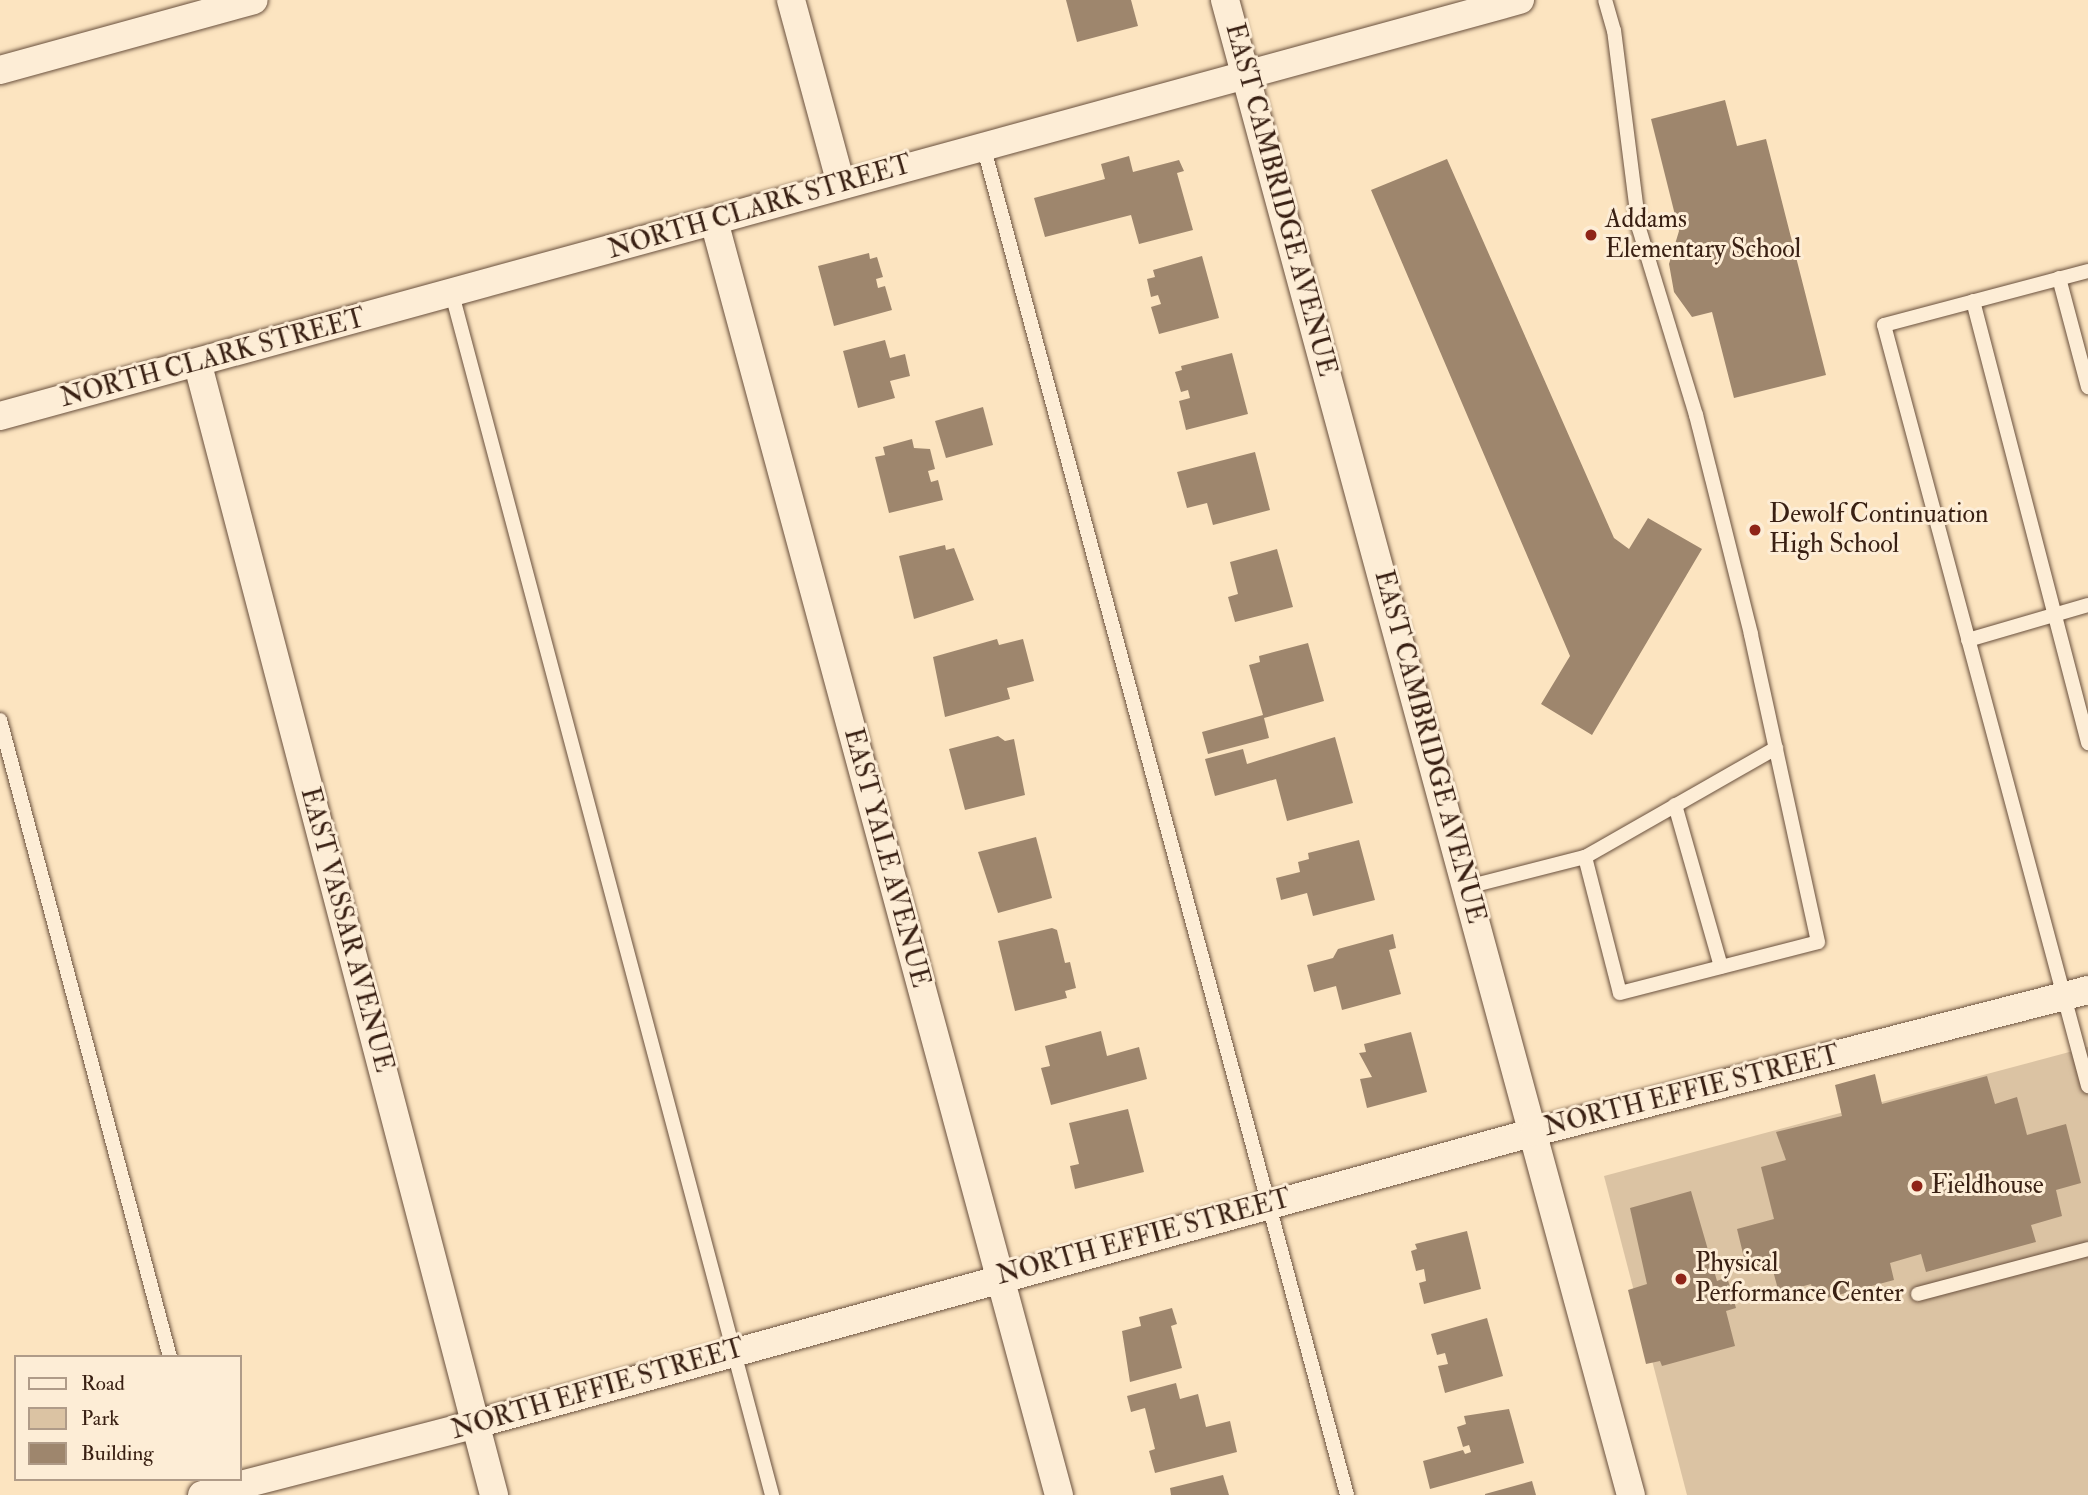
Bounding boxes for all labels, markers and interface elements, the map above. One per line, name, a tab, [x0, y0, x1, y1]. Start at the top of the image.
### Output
street label: EAST CAMBRIDGE AVENUE	[1218, 20, 1342, 380]
street label: NORTH CLARK STREET	[605, 150, 915, 266]
place label: Addams Elementary School	[1605, 204, 1801, 266]
marker: Addams Elementary School	[1583, 227, 1599, 243]
street label: NORTH CLARK STREET	[57, 303, 369, 415]
place label: Dewolf Continuation High School	[1769, 499, 1989, 560]
marker: Dewolf Continuation High School	[1747, 522, 1763, 538]
street label: EAST CAMBRIDGE AVENUE	[1367, 567, 1491, 927]
street label: EAST YALE AVENUE	[836, 725, 936, 991]
street label: EAST VASSAR AVENUE	[293, 784, 399, 1076]
street label: NORTH EFFIE STREET	[1541, 1040, 1843, 1144]
place label: Fieldhouse	[1931, 1170, 2044, 1202]
marker: Fieldhouse	[1909, 1178, 1925, 1194]
street label: NORTH EFFIE STREET	[994, 1184, 1294, 1292]
place label: Physical Performance Center	[1695, 1248, 1904, 1310]
marker: Physical Performance Center	[1673, 1271, 1689, 1287]
street label: NORTH EFFIE STREET	[448, 1333, 748, 1447]
legend	[14, 1355, 242, 1481]
text: Road	[81, 1370, 125, 1397]
text: Park	[81, 1405, 119, 1432]
text: Building	[81, 1440, 154, 1467]

